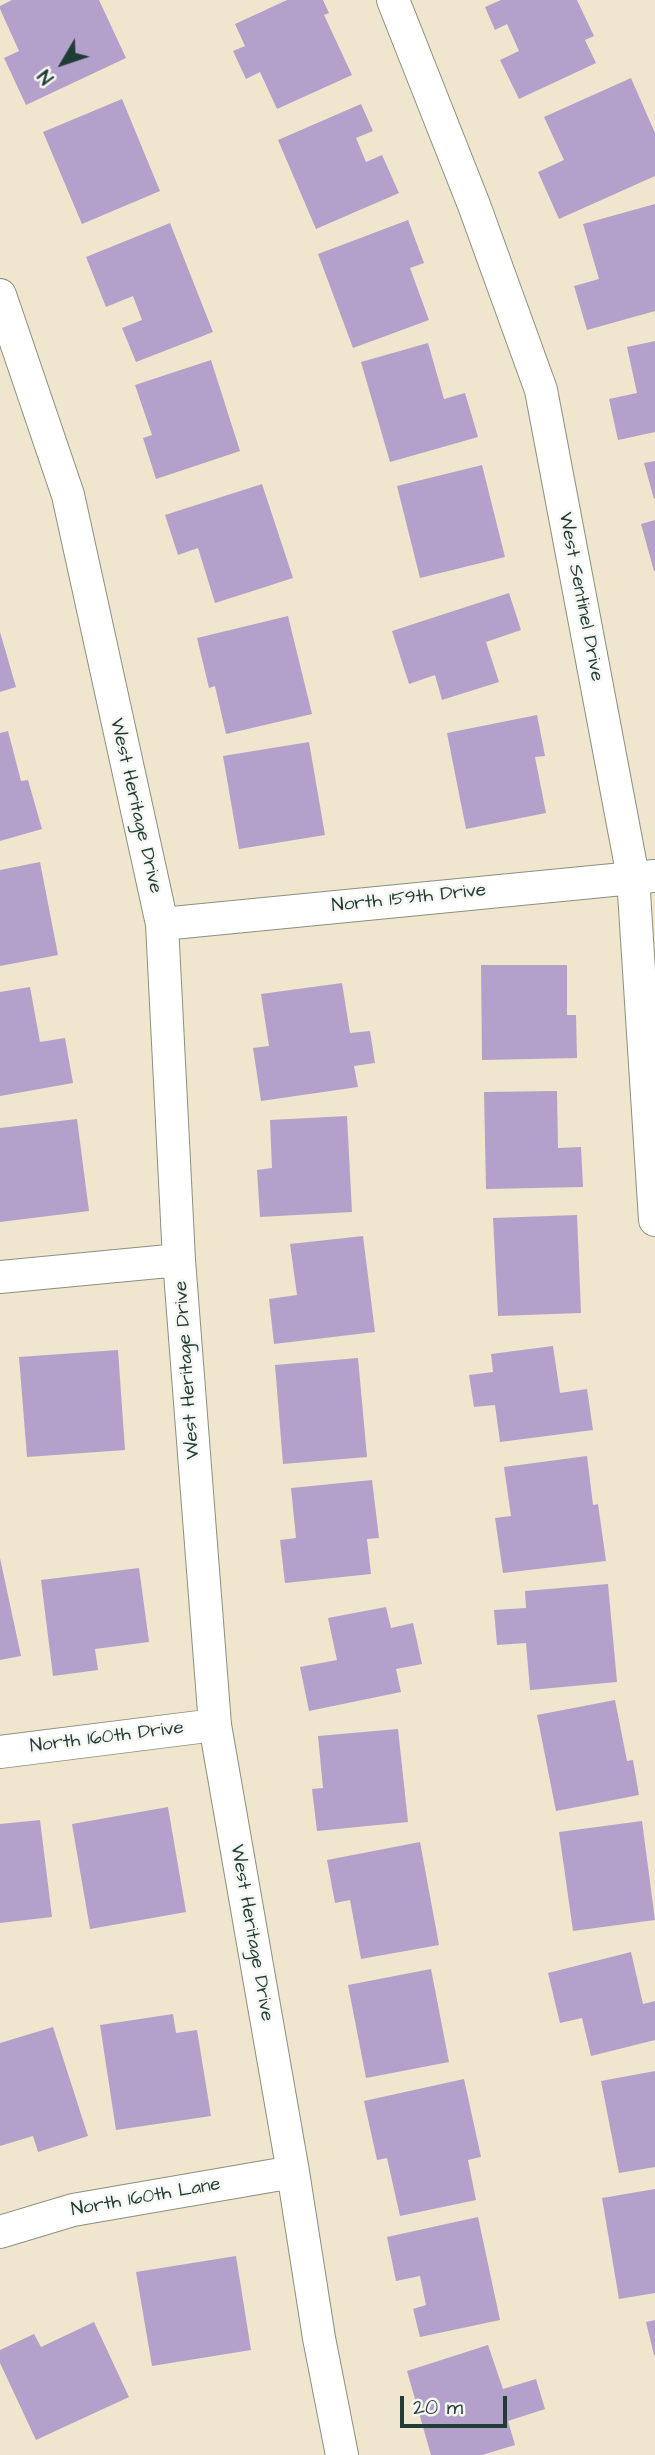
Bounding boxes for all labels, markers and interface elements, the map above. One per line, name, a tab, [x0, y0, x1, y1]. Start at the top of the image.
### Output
north arrow	[28, 28, 98, 98]
text: N	[32, 63, 61, 90]
street label: West Sentinel Drive	[552, 511, 608, 683]
street label: West Heritage Drive	[104, 716, 166, 896]
street label: North 159th Drive	[331, 880, 487, 918]
street label: West Heritage Drive	[170, 1280, 206, 1460]
street label: North 160th Drive	[29, 1717, 185, 1759]
street label: West Heritage Drive	[224, 1843, 278, 2023]
street label: North 160th Lane	[69, 2174, 223, 2222]
scale bar	[403, 2382, 510, 2426]
text: 20 m	[413, 2393, 463, 2422]

